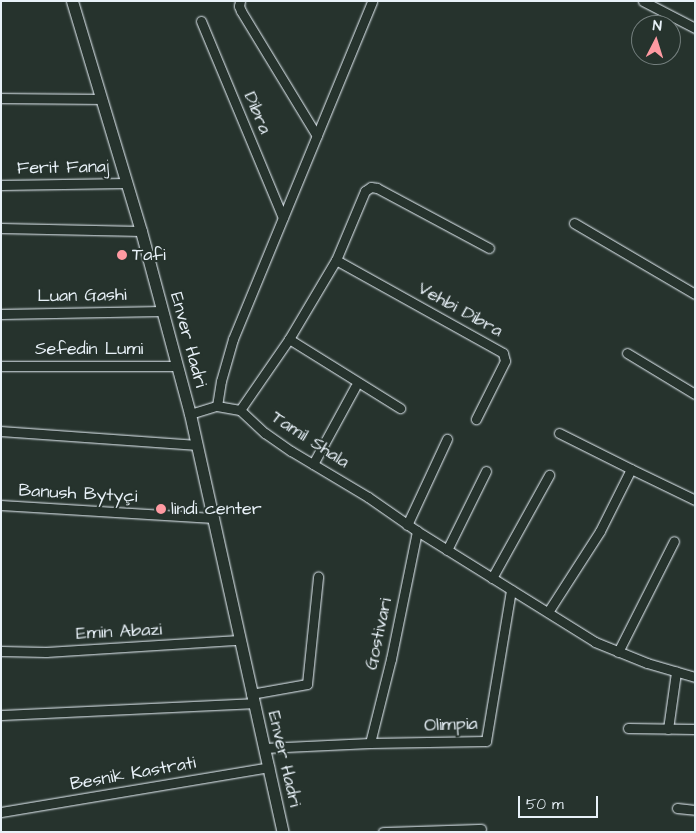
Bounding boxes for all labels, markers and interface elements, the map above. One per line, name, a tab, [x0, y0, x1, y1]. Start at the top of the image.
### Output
north arrow	[631, 15, 681, 65]
text: N	[652, 16, 662, 36]
street label: Dibra	[239, 89, 275, 137]
street label: Ferit Fanaj	[17, 156, 109, 180]
place label: Tafi	[132, 244, 166, 266]
marker: Tafi	[116, 249, 128, 261]
street label: Vehbi Dibra	[414, 278, 506, 342]
street label: Luan Gashi	[37, 284, 127, 308]
street label: Enver Hadri	[165, 290, 211, 390]
street label: Sefedin Lumi	[35, 338, 143, 360]
street label: Tamil Shala	[267, 407, 353, 473]
street label: Banush Bytyçi	[18, 480, 138, 508]
place label: lindi center	[171, 498, 262, 520]
marker: lindi center	[155, 503, 167, 515]
street label: Gostivari	[361, 596, 397, 672]
street label: Emin Abazi	[75, 619, 163, 645]
street label: Enver Hadri	[262, 709, 306, 809]
street label: Olimpia	[424, 713, 478, 737]
street label: Besnik Kastrati	[69, 752, 197, 796]
scale bar	[521, 786, 601, 818]
text: 50 m	[526, 794, 564, 815]

